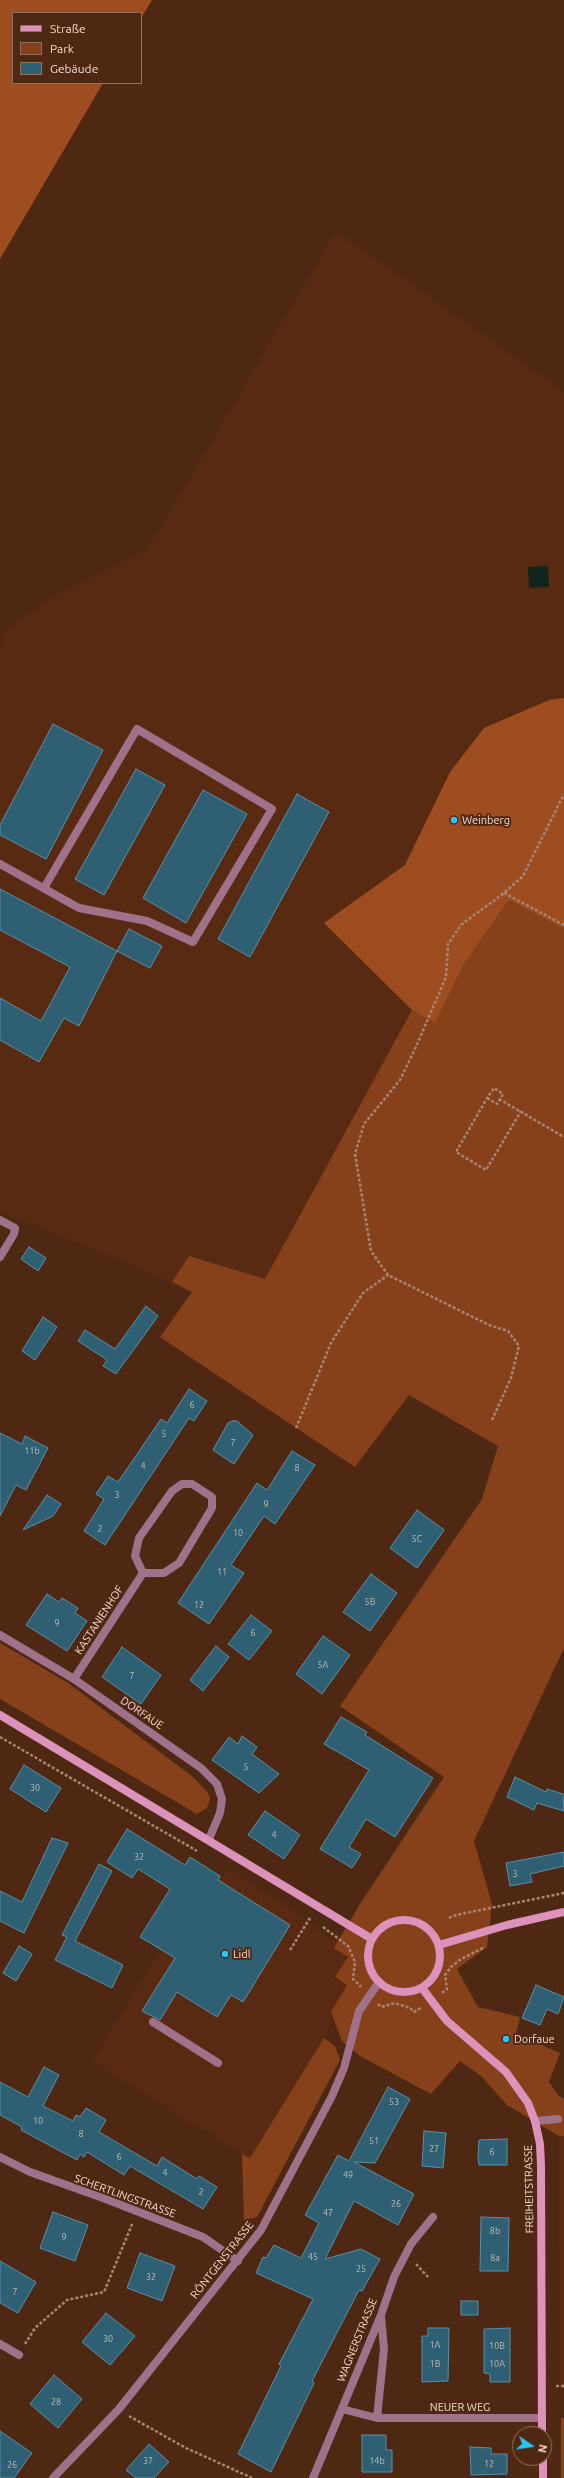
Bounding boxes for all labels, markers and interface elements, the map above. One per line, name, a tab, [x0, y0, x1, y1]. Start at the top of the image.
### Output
legend	[12, 12, 142, 84]
text: Straße	[50, 22, 86, 35]
text: Park	[50, 42, 74, 55]
text: Gebäude	[50, 62, 98, 75]
place label: Weinberg	[462, 813, 510, 827]
marker: Weinberg	[449, 815, 459, 825]
house number: 6	[189, 1400, 195, 1410]
house number: 5	[161, 1429, 167, 1439]
house number: 7	[230, 1438, 236, 1448]
house number: 11b	[24, 1446, 40, 1456]
house number: 4	[140, 1461, 146, 1471]
house number: 8	[294, 1463, 300, 1473]
house number: 3	[114, 1490, 120, 1500]
house number: 9	[263, 1499, 269, 1509]
house number: 2	[97, 1524, 103, 1534]
house number: 10	[233, 1528, 243, 1538]
house number: 5C	[412, 1534, 422, 1544]
house number: 11	[217, 1567, 227, 1577]
street label: KASTANIENHOF	[72, 1583, 126, 1657]
house number: 5B	[365, 1597, 375, 1607]
house number: 12	[194, 1600, 204, 1610]
house number: 9	[54, 1618, 60, 1628]
house number: 6	[250, 1628, 256, 1638]
house number: 5A	[318, 1660, 328, 1670]
house number: 7	[129, 1671, 135, 1681]
street label: DORFAUE	[118, 1694, 166, 1732]
house number: 5	[243, 1762, 249, 1772]
house number: 30	[30, 1783, 40, 1793]
house number: 4	[271, 1830, 277, 1840]
house number: 32	[134, 1852, 144, 1862]
house number: 3	[512, 1869, 518, 1879]
place label: Lidl	[233, 1947, 251, 1961]
marker: Lidl	[220, 1949, 230, 1959]
place label: Dorfaue	[514, 2032, 555, 2046]
marker: Dorfaue	[501, 2034, 511, 2044]
house number: 53	[389, 2097, 399, 2107]
house number: 10	[33, 2116, 43, 2126]
house number: 8	[78, 2129, 84, 2139]
house number: 51	[369, 2136, 379, 2146]
house number: 27	[429, 2144, 439, 2154]
street label: FREIHEITSTRASSE	[522, 2145, 536, 2233]
house number: 6	[489, 2147, 495, 2157]
house number: 6	[116, 2152, 122, 2162]
house number: 4	[162, 2168, 168, 2178]
house number: 49	[343, 2170, 353, 2180]
street label: SCHERTLINGSTRASSE	[73, 2172, 177, 2220]
house number: 2	[198, 2187, 204, 2197]
house number: 26	[391, 2199, 401, 2209]
house number: 47	[323, 2208, 333, 2218]
street label: RÖNTGENSTRASSE	[188, 2219, 256, 2301]
house number: 8b	[490, 2226, 500, 2236]
house number: 9	[61, 2232, 67, 2242]
house number: 45	[308, 2252, 318, 2262]
house number: 8a	[490, 2253, 500, 2263]
house number: 25	[356, 2264, 366, 2274]
house number: 32	[146, 2272, 156, 2282]
house number: 7	[12, 2287, 18, 2297]
street label: WAGNERSTRASSE	[334, 2296, 380, 2384]
house number: 30	[103, 2334, 113, 2344]
house number: 1A	[430, 2340, 440, 2350]
house number: 10B	[489, 2341, 505, 2351]
house number: 1B	[430, 2359, 440, 2369]
house number: 10A	[489, 2359, 505, 2369]
house number: 28	[51, 2397, 61, 2407]
street label: NEUER WEG	[430, 2400, 490, 2414]
north arrow	[512, 2426, 552, 2466]
text: N	[536, 2443, 549, 2454]
house number: 37	[143, 2456, 153, 2466]
house number: 14b	[369, 2456, 385, 2466]
house number: 12	[484, 2459, 494, 2469]
house number: 26	[7, 2460, 17, 2470]

